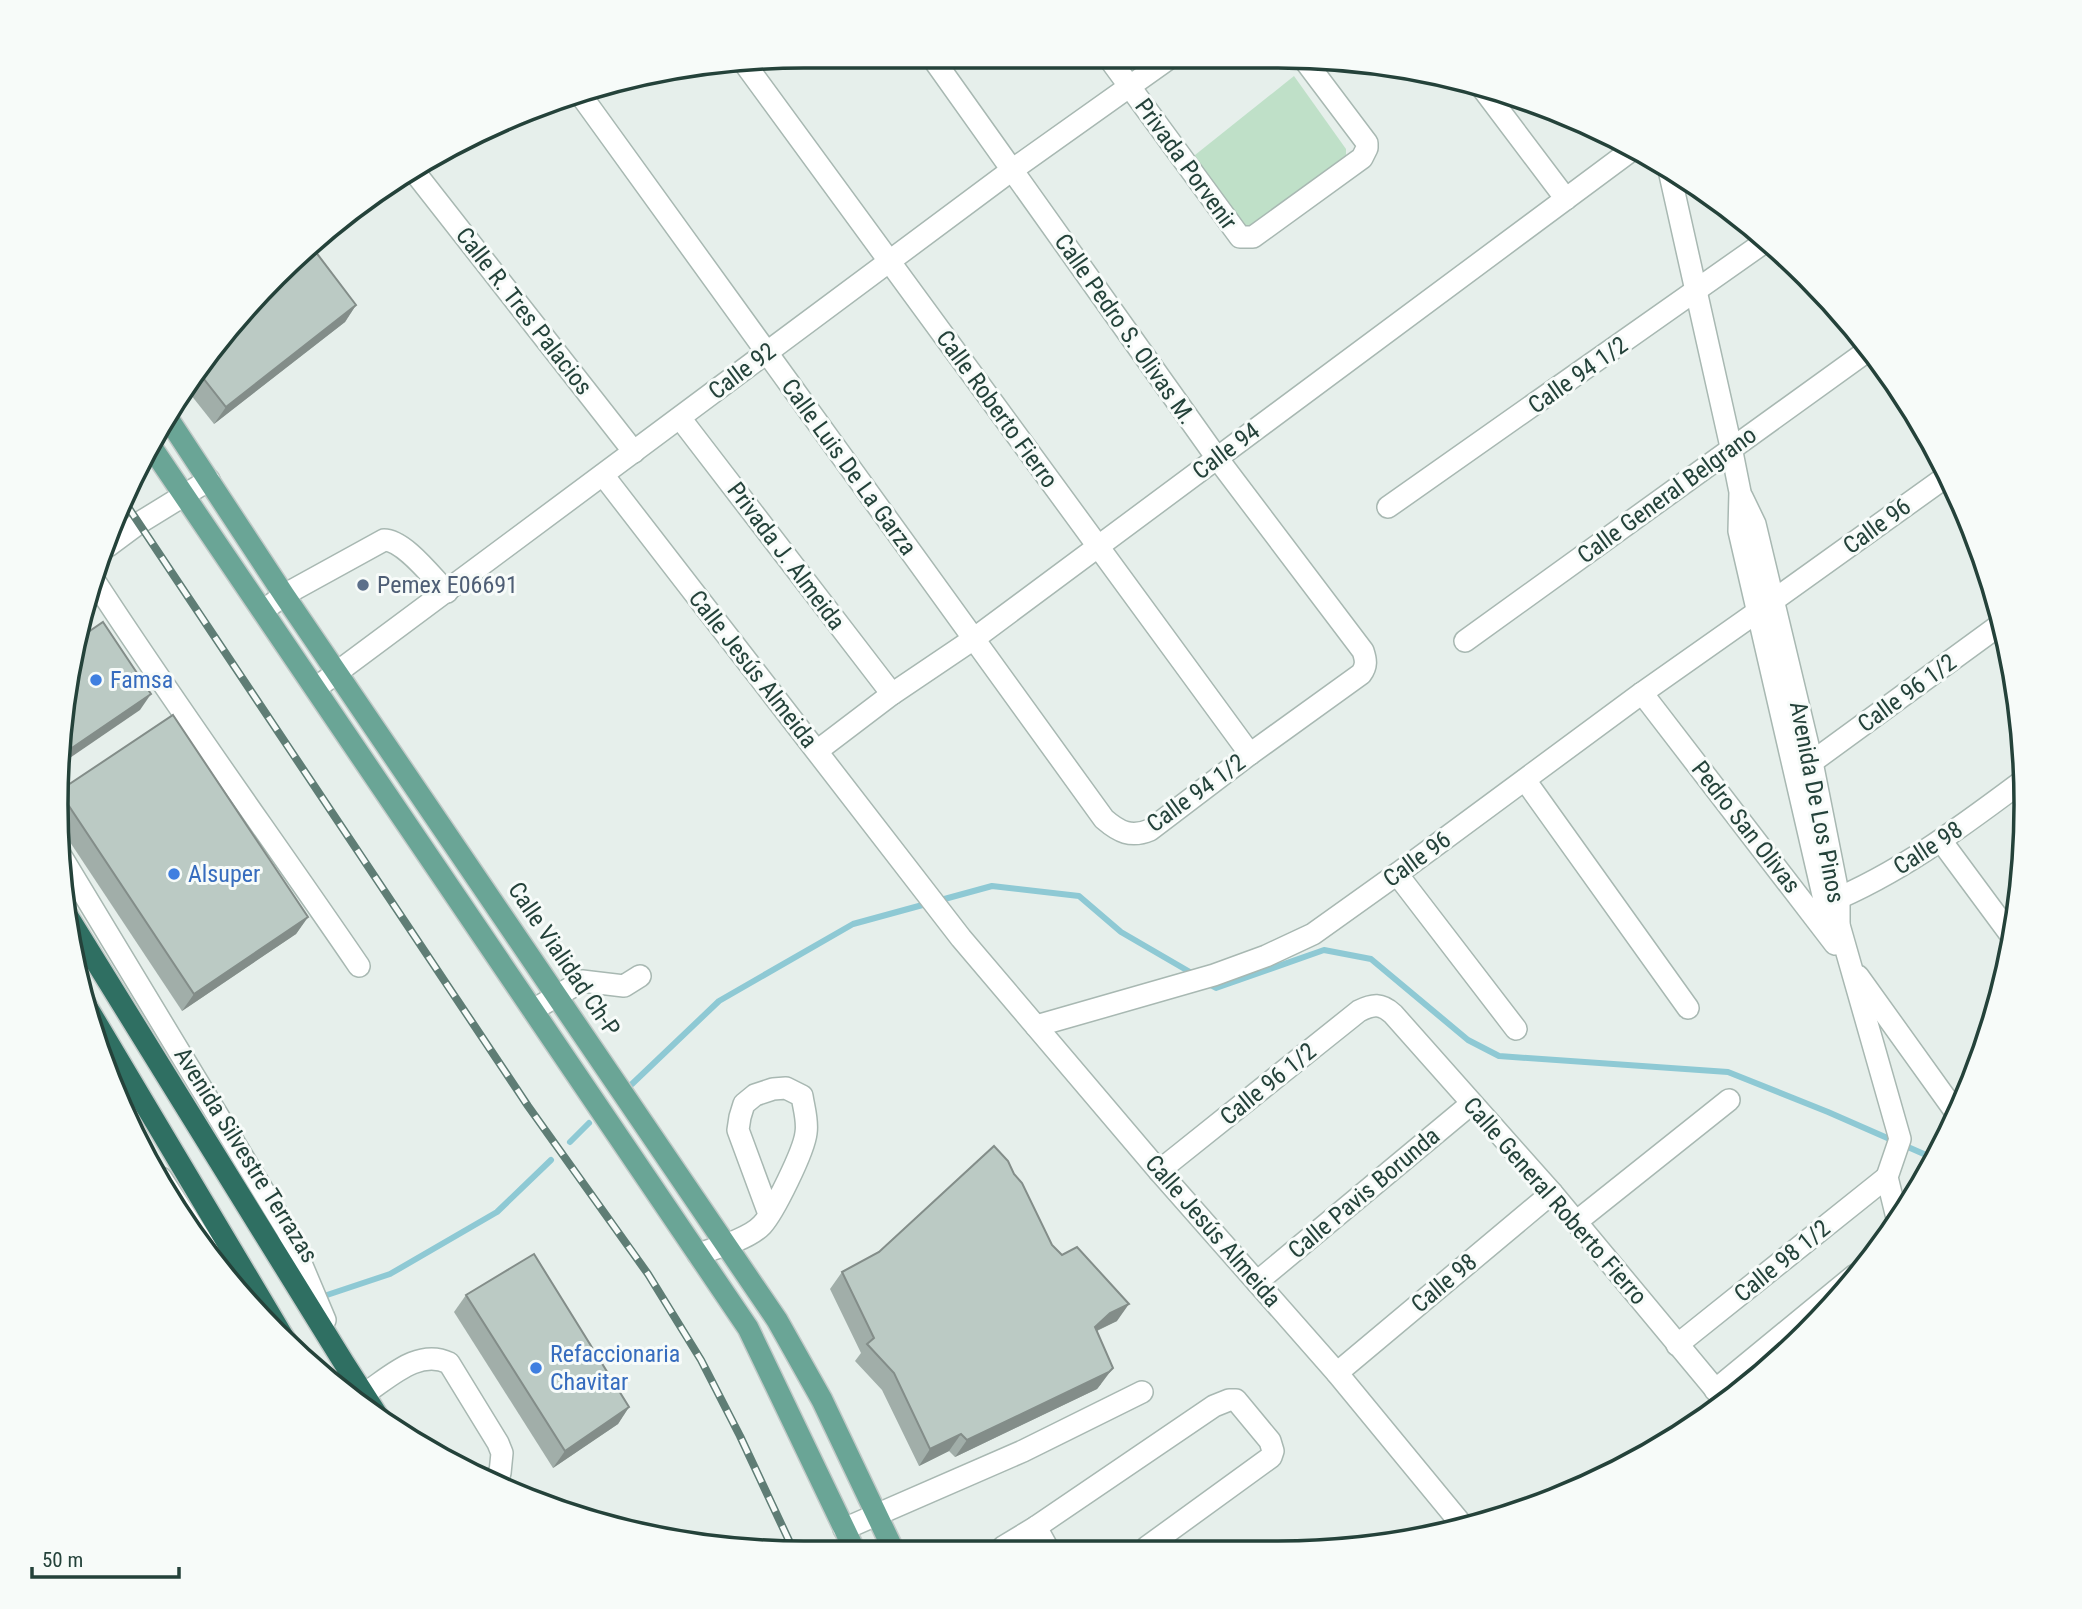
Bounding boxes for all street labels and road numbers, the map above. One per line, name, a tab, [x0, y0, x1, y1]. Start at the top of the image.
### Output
street label: Privada Porvenir	[1129, 93, 1243, 235]
street label: Calle R. Tres Palacios	[450, 222, 598, 400]
street label: Calle Pedro S. Olivas M.	[1049, 228, 1201, 430]
street label: Calle Roberto Fierro	[930, 325, 1064, 493]
street label: Calle 94 1/2	[1523, 331, 1633, 419]
street label: Calle 92	[703, 337, 781, 405]
street label: Calle Luis De La Garza	[776, 373, 922, 561]
street label: Calle 94	[1187, 417, 1265, 485]
street label: Calle General Belgrano	[1572, 421, 1762, 569]
street label: Privada J. Almeida	[721, 477, 851, 635]
street label: Calle 96	[1838, 492, 1916, 560]
street label: Calle Jesús Almeida	[683, 585, 823, 753]
street label: Calle 96 1/2	[1852, 648, 1962, 738]
street label: Avenida De Los Pinos	[1784, 699, 1850, 905]
street label: Calle 94 1/2	[1141, 748, 1251, 838]
street label: Pedro San Olivas	[1686, 755, 1806, 899]
street label: Calle 98	[1888, 815, 1968, 881]
street label: Calle 96	[1378, 825, 1456, 893]
street label: Calle Vialidad Ch-P	[502, 877, 626, 1041]
street label: Calle 96 1/2	[1215, 1037, 1321, 1131]
street label: Avenida Silvestre Terrazas	[168, 1042, 324, 1268]
street label: Calle General Roberto Fierro	[1457, 1092, 1653, 1310]
street label: Calle Pavis Borunda	[1283, 1122, 1445, 1264]
street label: Calle Jesús Almeida	[1139, 1149, 1287, 1313]
street label: Calle 98 1/2	[1729, 1214, 1835, 1308]
street label: Calle 98	[1406, 1248, 1482, 1318]

